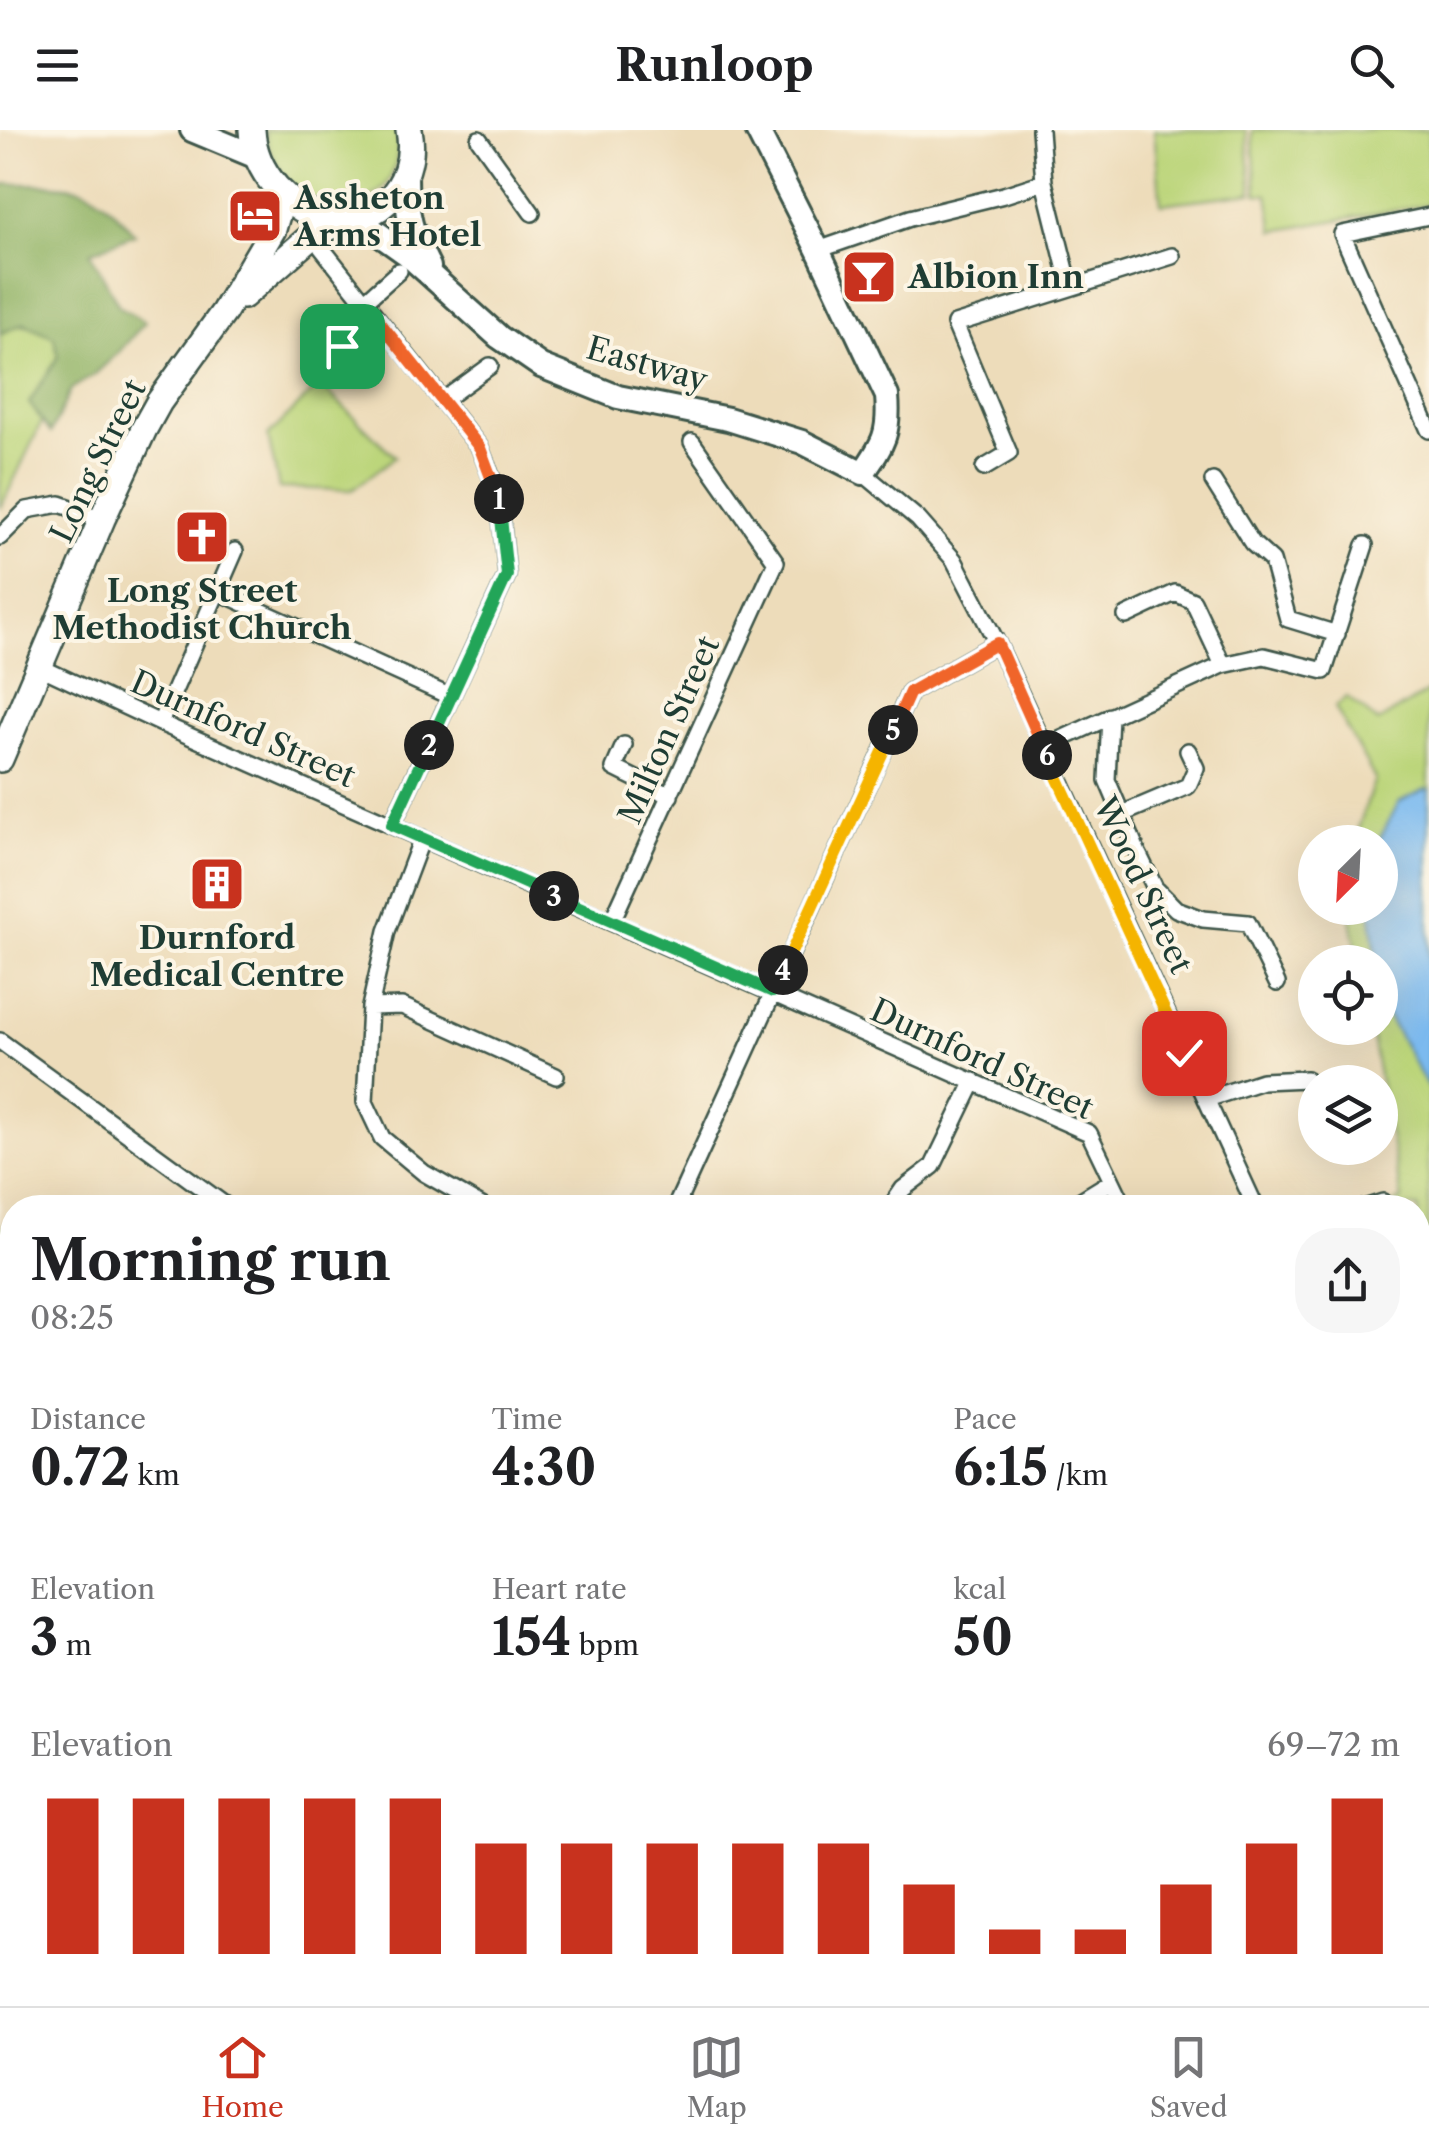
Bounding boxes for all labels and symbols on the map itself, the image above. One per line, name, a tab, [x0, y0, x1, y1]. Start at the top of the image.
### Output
place label: Assheton Arms Hotel	[293, 178, 481, 254]
hotel icon: Assheton Arms Hotel	[225, 186, 285, 246]
bar icon: Albion Inn	[839, 247, 899, 307]
place label: Albion Inn	[907, 257, 1084, 296]
pin	[300, 304, 385, 389]
street label: Eastway	[582, 328, 713, 400]
street label: Long Street	[41, 372, 154, 549]
pin: 1	[474, 474, 524, 524]
church icon: Long Street Methodist Church	[172, 507, 232, 567]
place label: Long Street Methodist Church	[52, 571, 352, 647]
street label: Milton Street	[610, 629, 728, 830]
street label: Durnford Street	[125, 662, 362, 796]
pin: 5	[868, 705, 918, 755]
pin: 2	[404, 720, 454, 770]
pin: 6	[1022, 730, 1072, 780]
street label: Wood Street	[1085, 789, 1202, 980]
north arrow	[1298, 825, 1398, 925]
building icon: Durnford Medical Centre	[187, 854, 247, 914]
pin: 3	[529, 871, 579, 921]
place label: Durnford Medical Centre	[90, 918, 344, 994]
pin: 4	[758, 945, 808, 995]
street label: Durnford Street	[864, 990, 1101, 1128]
pin	[1142, 1011, 1227, 1096]

